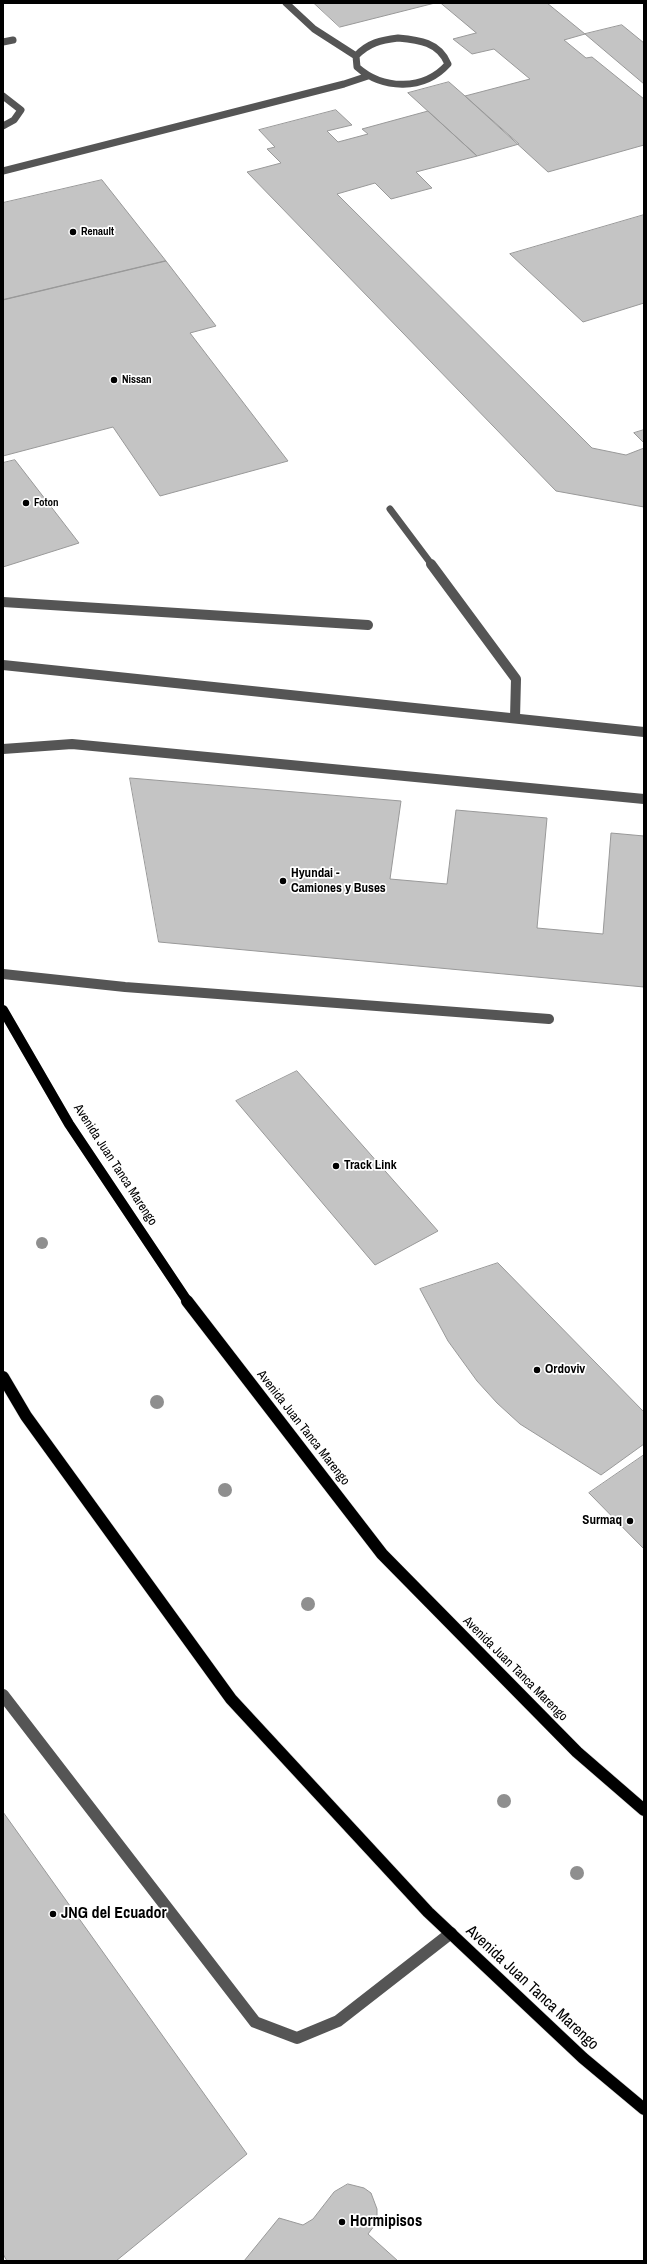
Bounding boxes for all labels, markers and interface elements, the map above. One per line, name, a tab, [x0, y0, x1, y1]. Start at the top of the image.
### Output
place label: Renault	[81, 225, 114, 239]
marker: Renault	[68, 227, 78, 237]
place label: Nissan	[122, 373, 152, 387]
marker: Nissan	[109, 375, 119, 385]
place label: Foton	[34, 496, 59, 510]
marker: Foton	[21, 498, 31, 508]
place label: Hyundai - Camiones y Buses	[291, 866, 386, 897]
marker: Hyundai - Camiones y Buses	[278, 876, 288, 886]
street label: Avenida Juan Tanca Marengo	[70, 1101, 160, 1229]
place label: Track Link	[344, 1158, 397, 1174]
marker: Track Link	[331, 1161, 341, 1171]
place label: Ordoviv	[545, 1362, 585, 1378]
marker: Ordoviv	[532, 1365, 542, 1375]
street label: Avenida Juan Tanca Marengo	[253, 1367, 353, 1489]
place label: Surmaq	[582, 1513, 622, 1529]
marker: Surmaq	[625, 1516, 635, 1526]
street label: Avenida Juan Tanca Marengo	[459, 1613, 571, 1725]
place label: JNG del Ecuador	[61, 1904, 167, 1924]
marker: JNG del Ecuador	[48, 1909, 58, 1919]
street label: Avenida Juan Tanca Marengo	[462, 1922, 602, 2054]
place label: Hormipisos	[350, 2212, 422, 2232]
marker: Hormipisos	[337, 2217, 347, 2227]

